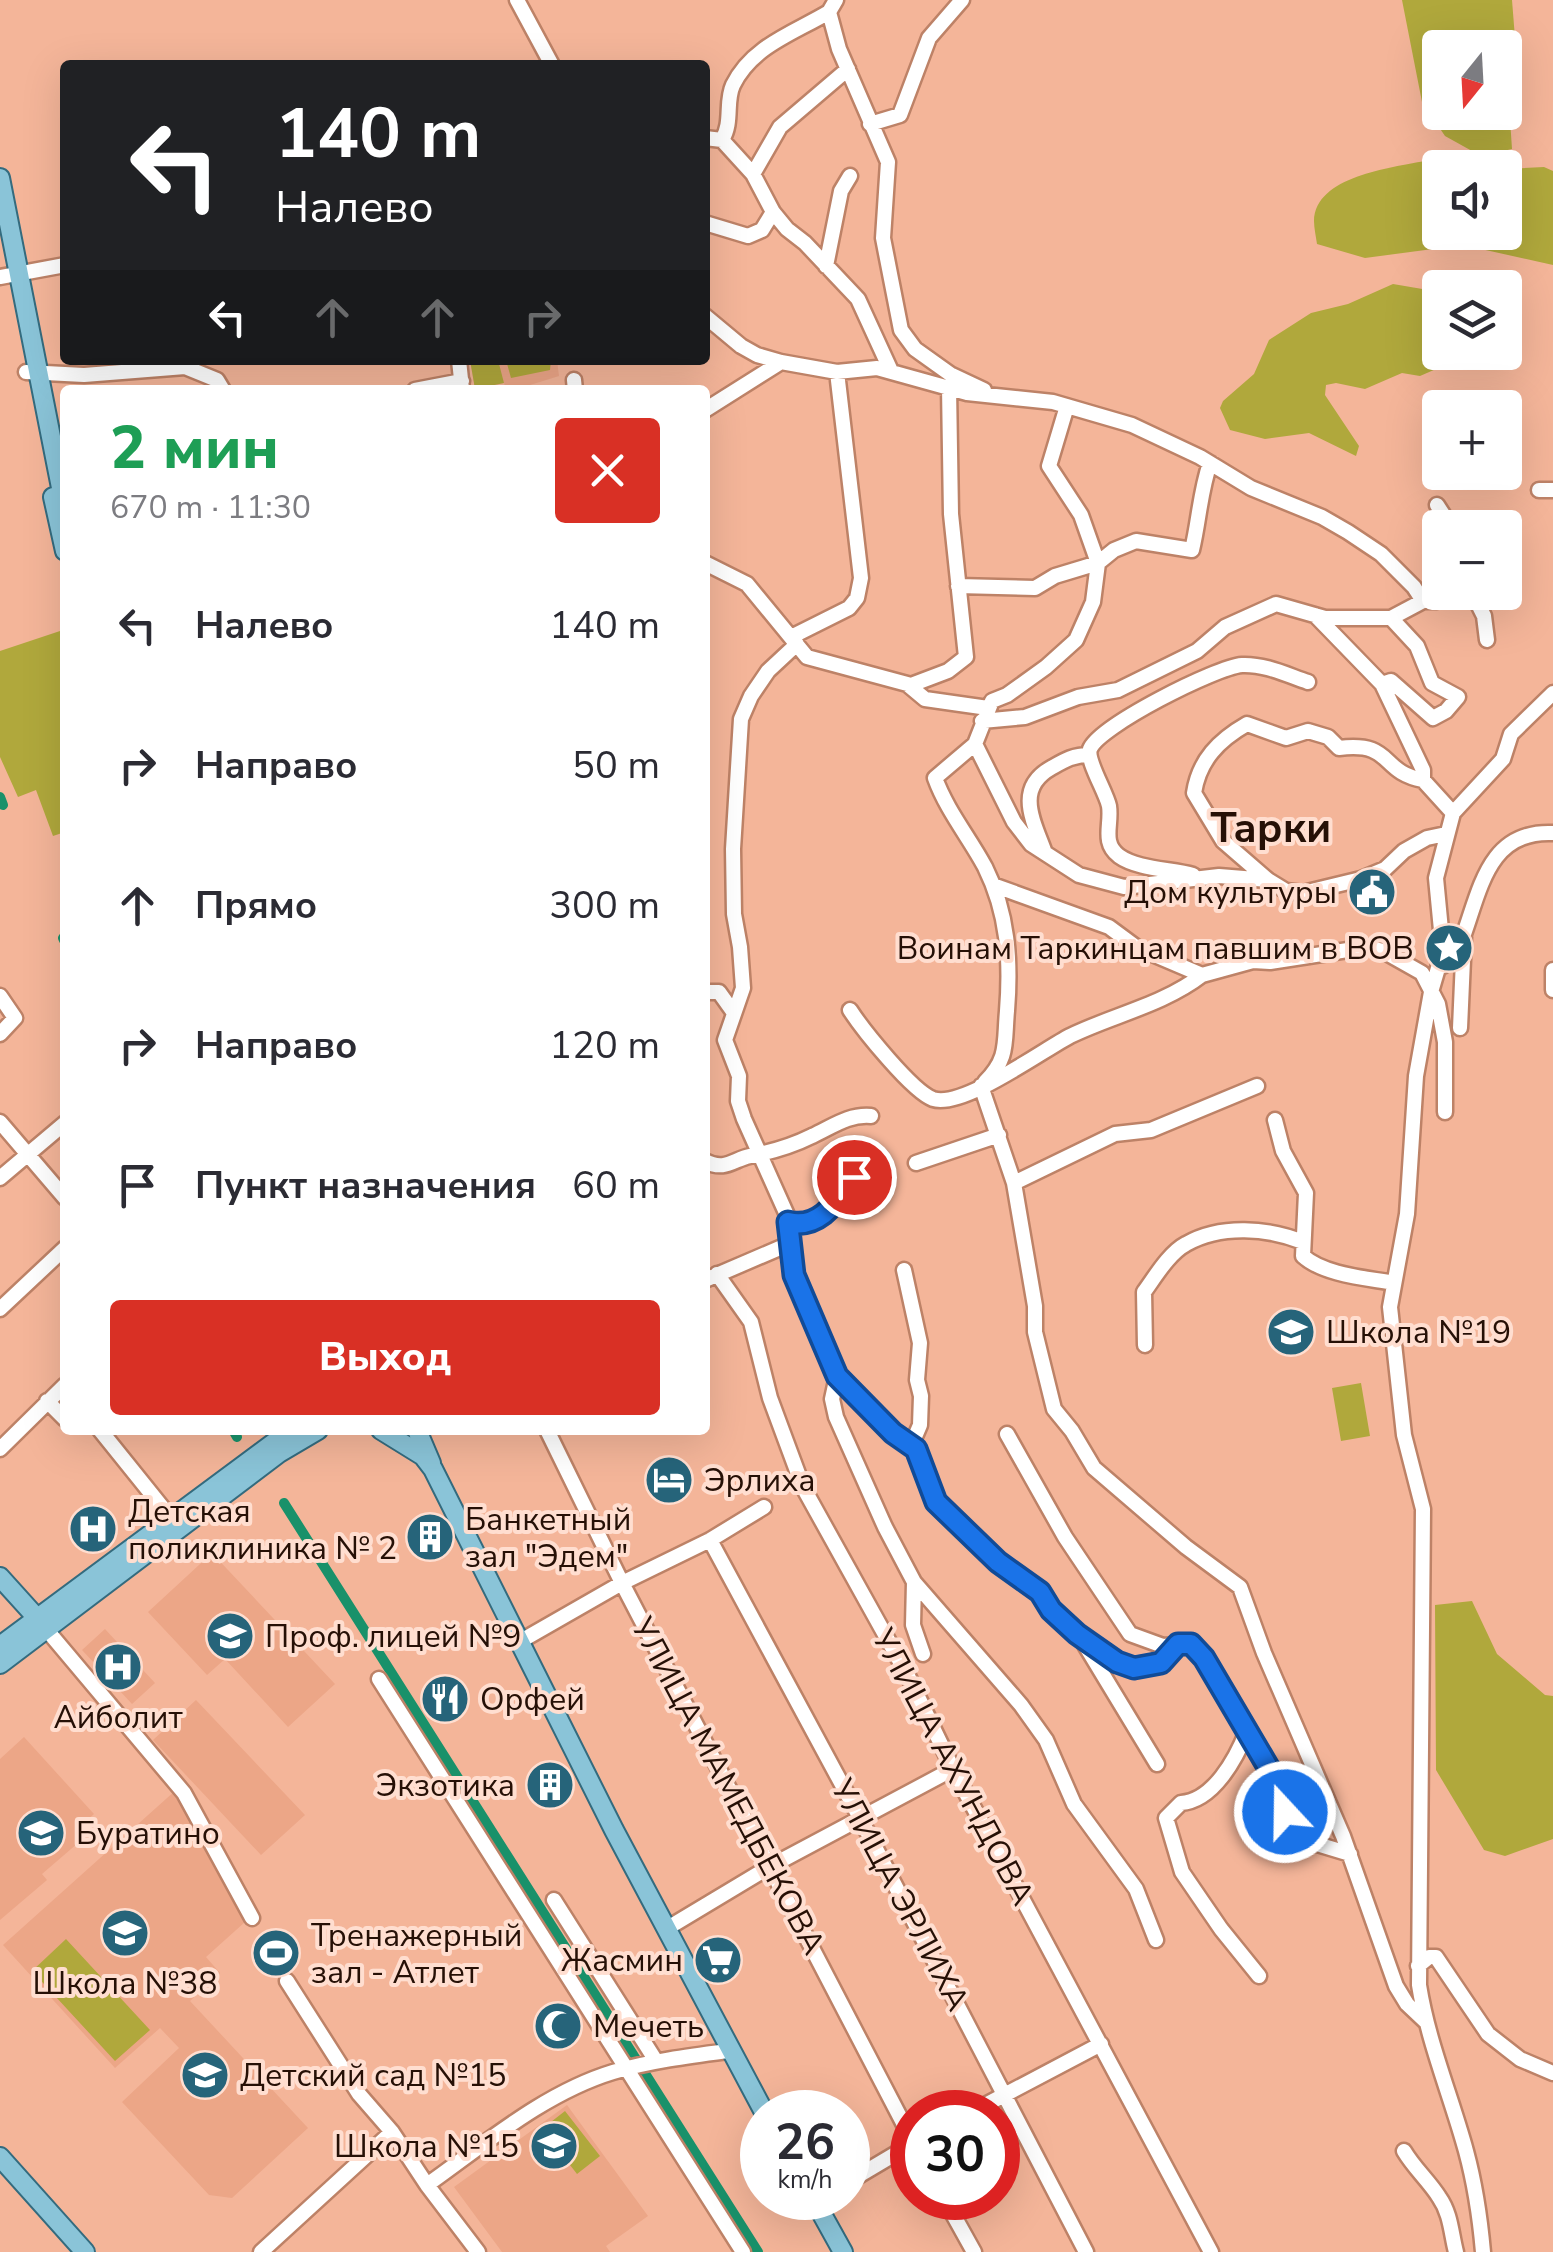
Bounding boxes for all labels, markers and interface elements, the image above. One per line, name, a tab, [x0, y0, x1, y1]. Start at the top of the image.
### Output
north arrow	[1422, 30, 1522, 130]
map controls	[1422, 30, 1522, 610]
text: 140 m	[275, 86, 481, 182]
icon: left	[110, 100, 240, 230]
button: sound	[1422, 150, 1522, 250]
text: Налево	[275, 177, 434, 238]
button: layers	[1422, 270, 1522, 370]
icon: left	[200, 290, 255, 345]
icon: ahead	[305, 290, 360, 345]
icon: ahead	[410, 290, 465, 345]
icon: right	[515, 290, 570, 345]
button: +	[1422, 390, 1522, 490]
text: 2 мин	[110, 407, 279, 489]
button: close	[555, 418, 660, 523]
text: 670 m · 11:30	[110, 486, 311, 529]
button: −	[1422, 510, 1522, 610]
icon: left	[110, 598, 165, 653]
text: Налево	[195, 600, 334, 651]
text: 140 m	[549, 600, 660, 651]
icon: right	[110, 738, 165, 793]
text: Направо	[195, 740, 357, 791]
text: 50 m	[572, 740, 660, 791]
district label: Тарки	[1210, 800, 1332, 857]
public building icon: Дом культуры	[1346, 866, 1398, 918]
place label: Дом культуры	[1124, 871, 1337, 914]
icon: ahead	[110, 878, 165, 933]
text: Прямо	[195, 880, 317, 931]
text: 300 m	[549, 880, 660, 931]
place icon: Воинам Таркинцам павшим в ВОВ	[1423, 922, 1475, 974]
place label: Воинам Таркинцам павшим в ВОВ	[897, 927, 1414, 970]
icon: right	[110, 1018, 165, 1073]
text: Направо	[195, 1020, 357, 1071]
text: 120 m	[549, 1020, 660, 1071]
pin	[812, 1135, 897, 1220]
icon: arrive	[827, 1150, 882, 1205]
icon: arrive	[110, 1158, 165, 1213]
text: Пункт назначения	[195, 1160, 536, 1211]
text: 60 m	[572, 1160, 660, 1211]
button: Выход	[110, 1300, 660, 1415]
school or university icon: Школа №19	[1265, 1306, 1317, 1358]
place label: Школа №19	[1326, 1311, 1511, 1354]
hotel icon: Эрлиха	[643, 1454, 695, 1506]
place label: Эрлиха	[704, 1459, 815, 1502]
place label: Детская поликлиника № 2	[128, 1490, 397, 1570]
place label: Банкетный зал "Эдем"	[465, 1498, 631, 1578]
hospital icon: Детская поликлиника № 2	[67, 1503, 119, 1555]
building icon: Банкетный зал "Эдем"	[404, 1511, 456, 1563]
street label: УЛИЦА МАМЕДБЕКОВА	[620, 1609, 835, 1962]
school or university icon: Проф. лицей №9	[204, 1610, 256, 1662]
place label: Проф. лицей №9	[265, 1615, 521, 1658]
street label: УЛИЦА АХУНДОВА	[861, 1620, 1044, 1913]
hospital icon: Айболит	[92, 1641, 144, 1693]
restaurant icon: Орфей	[419, 1673, 471, 1725]
place label: Орфей	[480, 1678, 585, 1721]
place label: Айболит	[53, 1696, 183, 1739]
building icon: Экзотика	[524, 1759, 576, 1811]
position arrow	[1233, 1760, 1337, 1864]
place label: Экзотика	[376, 1764, 515, 1807]
street label: УЛИЦА ЭРЛИХА	[820, 1771, 979, 2018]
school or university icon: Буратино	[15, 1807, 67, 1859]
place label: Буратино	[76, 1812, 220, 1855]
school or university icon: Школа №38	[99, 1907, 151, 1959]
place label: Тренажерный зал - Атлет	[311, 1914, 522, 1994]
sports icon: Тренажерный зал - Атлет	[250, 1927, 302, 1979]
supermarket icon: Жасмин	[692, 1934, 744, 1986]
place label: Жасмин	[561, 1939, 683, 1982]
place label: Школа №38	[32, 1962, 218, 2005]
mosque icon: Мечеть	[532, 2000, 584, 2052]
place label: Мечеть	[593, 2005, 704, 2048]
school or university icon: Детский сад №15	[179, 2049, 231, 2101]
place label: Детский сад №15	[240, 2054, 506, 2097]
speed limit sign: 30	[890, 2090, 1020, 2220]
text: 26	[775, 2108, 835, 2177]
school or university icon: Школа №15	[528, 2120, 580, 2172]
place label: Школа №15	[334, 2125, 519, 2168]
text: km/h	[777, 2163, 833, 2197]

